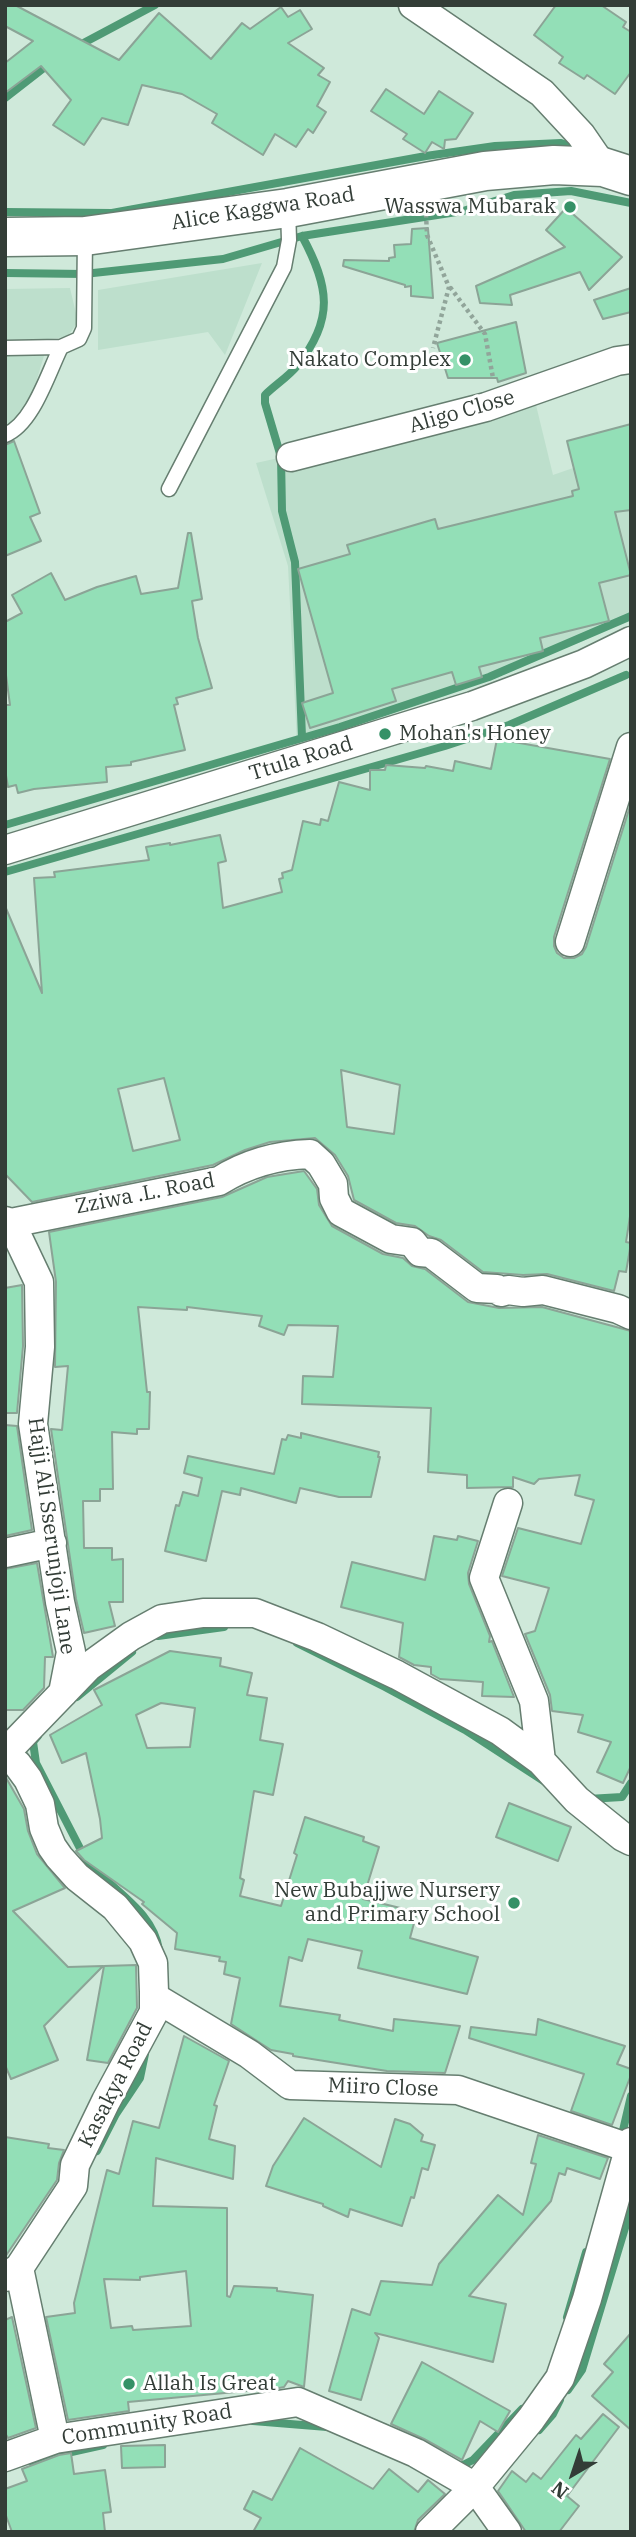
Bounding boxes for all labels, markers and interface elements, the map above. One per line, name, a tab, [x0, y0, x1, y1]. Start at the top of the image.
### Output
street label: Alice Kaggwa Road	[170, 182, 356, 236]
place label: Wasswa Mubarak	[384, 194, 556, 220]
marker: Wasswa Mubarak	[562, 199, 578, 215]
place label: Nakato Complex	[288, 347, 451, 373]
marker: Nakato Complex	[457, 352, 473, 368]
street label: Aligo Close	[406, 385, 518, 439]
place label: Mohan's Honey	[399, 721, 551, 747]
marker: Mohan's Honey	[377, 726, 393, 742]
street label: Ttula Road	[246, 731, 356, 787]
street label: Zziwa .L. Road	[73, 1168, 217, 1220]
street label: Hajji Ali Sserunjoji Lane	[22, 1416, 80, 1656]
place label: New Bubajjwe Nursery and Primary School	[274, 1878, 500, 1928]
marker: New Bubajjwe Nursery and Primary School	[506, 1895, 522, 1911]
street label: Kasakya Road	[74, 2018, 158, 2152]
street label: Miiro Close	[327, 2073, 439, 2103]
place label: Allah Is Great	[143, 2371, 276, 2397]
marker: Allah Is Great	[121, 2376, 137, 2392]
street label: Community Road	[60, 2399, 234, 2451]
north arrow	[538, 2439, 608, 2509]
text: N	[546, 2476, 573, 2504]

